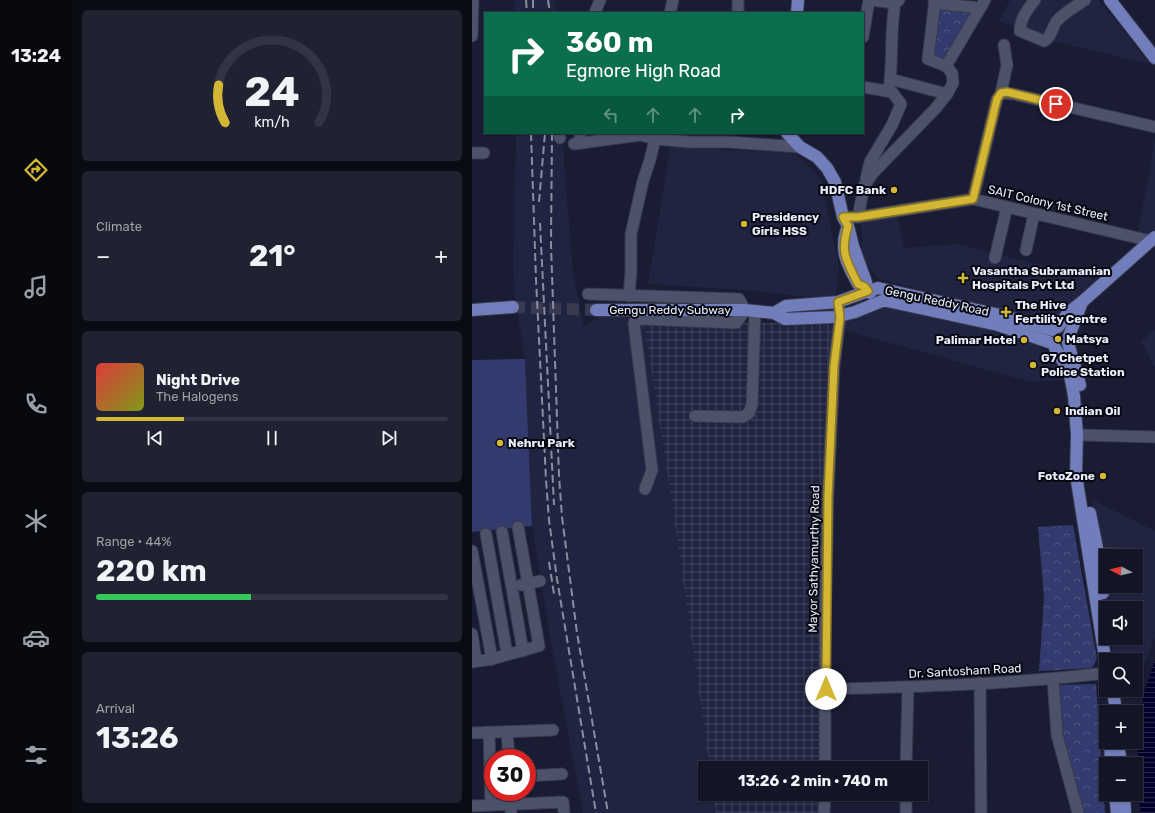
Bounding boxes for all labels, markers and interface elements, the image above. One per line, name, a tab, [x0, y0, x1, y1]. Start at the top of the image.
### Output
text: 360 m	[566, 26, 653, 59]
icon: right	[500, 28, 552, 80]
text: 13:24	[11, 45, 61, 67]
text: Egmore High Road	[566, 60, 721, 82]
text: 24	[244, 67, 300, 116]
pin	[1039, 87, 1073, 121]
icon: arrive	[1045, 93, 1067, 115]
icon: left	[600, 104, 622, 126]
icon: ahead	[642, 104, 664, 126]
icon: ahead	[684, 104, 706, 126]
icon: right	[726, 104, 748, 126]
text: km/h	[254, 114, 290, 131]
icon: directions	[22, 156, 50, 184]
street label: SAIT Colony 1st Street	[987, 182, 1110, 224]
place label: HDFC Bank	[820, 183, 886, 197]
marker: HDFC Bank	[889, 185, 899, 195]
place label: Presidency Girls HSS	[752, 210, 819, 238]
text: Climate	[96, 219, 142, 234]
marker: Presidency Girls HSS	[739, 219, 749, 229]
text: 21°	[249, 238, 296, 274]
text: −	[96, 243, 110, 270]
text: +	[434, 243, 448, 270]
place label: Vasantha Subramanian Hospitals Pvt Ltd	[972, 264, 1111, 292]
marker: Vasantha Subramanian Hospitals Pvt Ltd	[957, 272, 969, 284]
icon: music	[22, 273, 50, 301]
street label: Gengu Reddy Road	[884, 283, 990, 319]
place label: The Hive Fertility Centre	[1015, 298, 1107, 326]
street label: Gengu Reddy Subway	[609, 303, 731, 317]
marker: The Hive Fertility Centre	[1000, 306, 1012, 318]
place label: Matsya	[1066, 332, 1109, 346]
place label: Palimar Hotel	[936, 333, 1016, 347]
marker: Matsya	[1053, 334, 1063, 344]
marker: Palimar Hotel	[1019, 335, 1029, 345]
place label: G7 Chetpet Police Station	[1041, 351, 1125, 379]
marker: G7 Chetpet Police Station	[1028, 360, 1038, 370]
text: Night Drive	[156, 371, 240, 389]
text: The Halogens	[156, 389, 238, 404]
icon: phone	[22, 390, 50, 418]
place label: Indian Oil	[1065, 404, 1120, 418]
marker: Indian Oil	[1052, 406, 1062, 416]
icon: previous	[144, 427, 166, 449]
icon: pause	[261, 427, 283, 449]
icon: next	[378, 427, 400, 449]
place label: Nehru Park	[508, 436, 575, 450]
marker: Nehru Park	[495, 438, 505, 448]
place label: FotoZone	[1038, 469, 1095, 483]
marker: FotoZone	[1098, 471, 1108, 481]
street label: Mayor Sathyamurthy Road	[806, 485, 822, 633]
icon: climate	[22, 507, 50, 535]
text: Range · 44%	[96, 534, 171, 549]
north arrow	[1099, 549, 1143, 593]
map controls	[1099, 549, 1143, 801]
text: 220 km	[96, 553, 207, 589]
button: sound	[1099, 601, 1143, 645]
icon: car	[22, 624, 50, 652]
button: search	[1099, 653, 1143, 697]
street label: Dr. Santosham Road	[908, 661, 1022, 681]
position arrow	[805, 668, 847, 710]
text: Arrival	[96, 701, 135, 716]
button: +	[1099, 705, 1143, 749]
text: 13:26	[96, 720, 178, 756]
icon: filters	[22, 741, 50, 769]
speed limit sign: 30	[484, 749, 536, 801]
button: −	[1099, 757, 1143, 801]
text: 13:26 · 2 min · 740 m	[738, 772, 888, 790]

